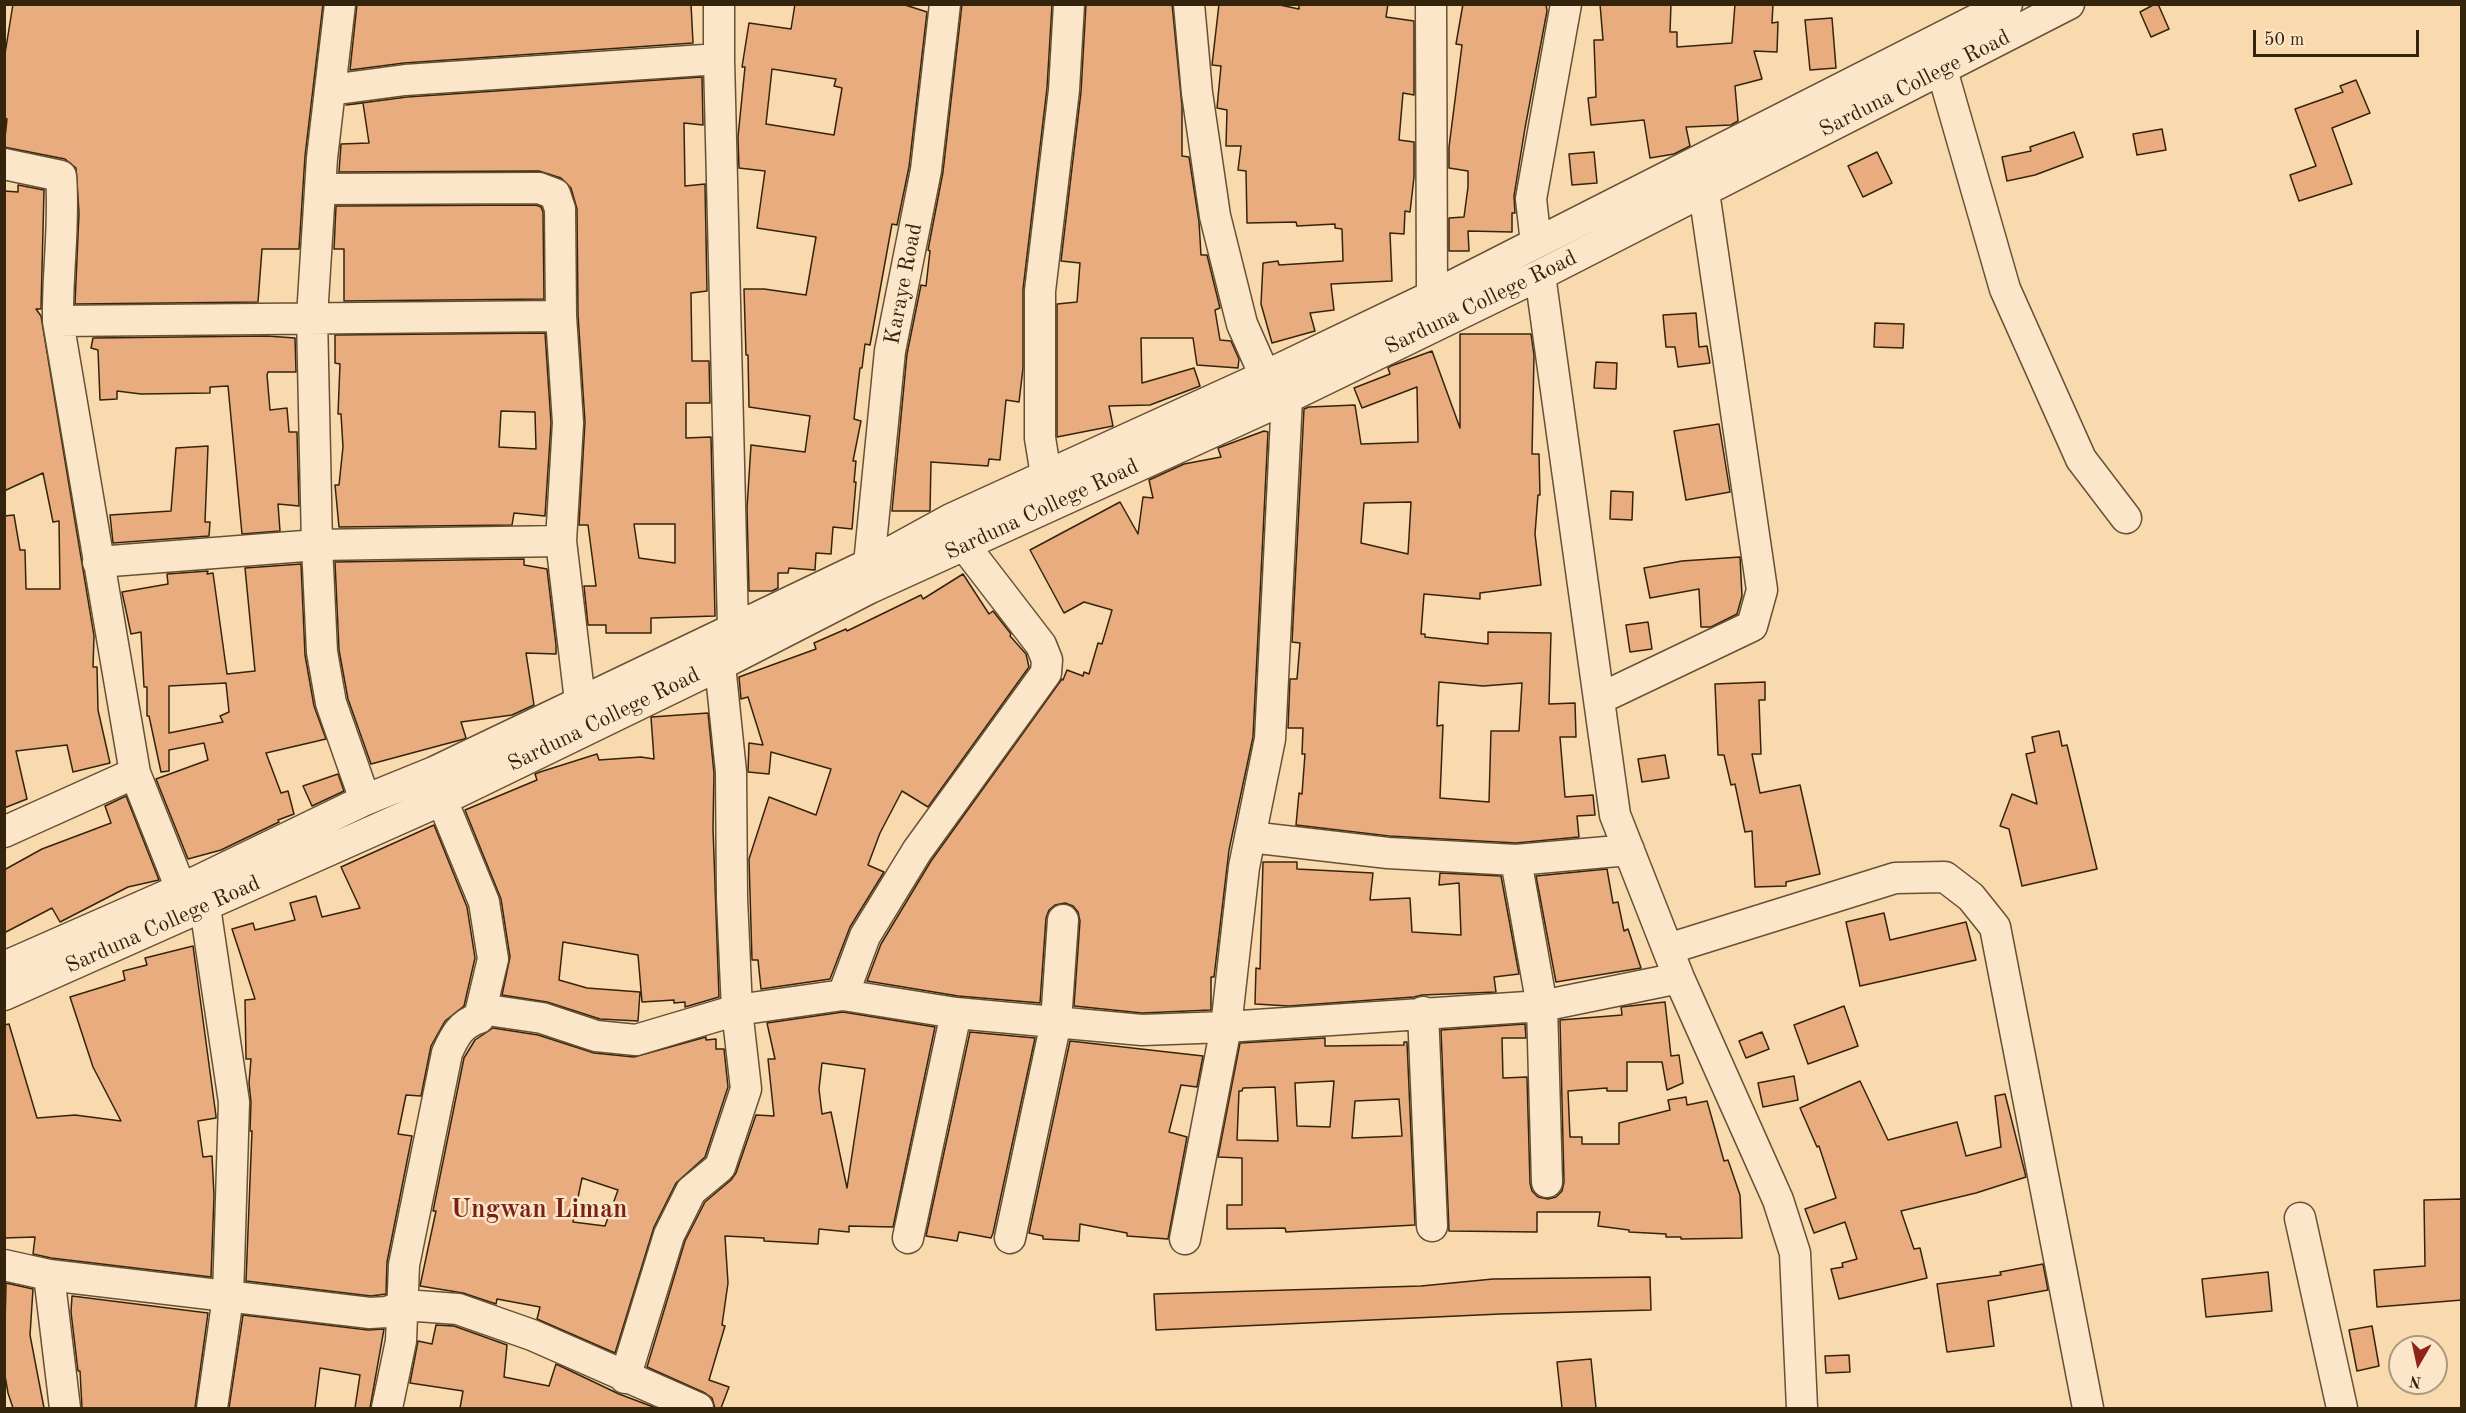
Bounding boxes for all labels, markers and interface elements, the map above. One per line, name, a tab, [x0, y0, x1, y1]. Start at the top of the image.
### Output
scale bar	[2256, 18, 2422, 56]
street label: Sarduna College Road	[1815, 24, 2015, 144]
text: 50 m	[2264, 31, 2304, 49]
street label: Karaye Road	[879, 221, 929, 347]
street label: Sarduna College Road	[1381, 245, 1581, 361]
street label: Sarduna College Road	[941, 454, 1143, 566]
street label: Sarduna College Road	[504, 662, 704, 778]
street label: Sarduna College Road	[61, 870, 265, 980]
district label: Ungwan Liman	[450, 1194, 628, 1226]
north arrow	[2388, 1335, 2448, 1395]
text: N	[2408, 1372, 2423, 1390]

